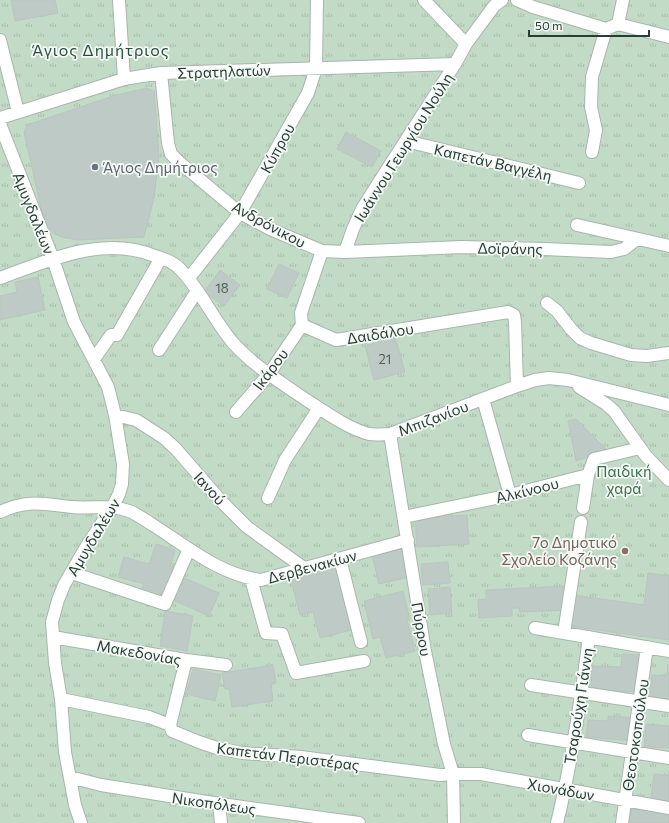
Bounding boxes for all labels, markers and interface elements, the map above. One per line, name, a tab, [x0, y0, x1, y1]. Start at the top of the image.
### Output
scale bar	[529, 12, 649, 38]
text: 50 m	[535, 18, 563, 32]
district label: Άγιος Δημήτριος	[31, 40, 170, 59]
street label: Στρατηλατών	[177, 60, 271, 82]
street label: Ιωάννου Γεωργίου Νούλη	[350, 69, 456, 225]
street label: Κύπρου	[256, 120, 298, 176]
street label: Καπετάν Βαγγέλη	[432, 140, 554, 184]
place label: Άγιος Δημήτριος	[102, 158, 218, 176]
marker: Άγιος Δημήτριος	[90, 162, 100, 172]
street label: Αμυγδαλέων	[9, 169, 59, 257]
street label: Ανδρόνικου	[229, 197, 309, 251]
street label: Δοϊράνης	[477, 238, 543, 258]
house number: 18	[215, 280, 229, 296]
street label: Δαιδάλου	[345, 319, 415, 347]
street label: Ικάρου	[249, 345, 291, 393]
house number: 21	[379, 351, 391, 367]
street label: Μπιζανίου	[395, 396, 471, 440]
park label: Παιδική χαρά	[596, 462, 652, 497]
street label: Ιανού	[191, 468, 229, 508]
street label: Αλκίνοου	[494, 473, 560, 507]
street label: Αμυγδαλέων	[63, 495, 123, 579]
place label: 7ο Δημοτικό Σχολείο Κοζάνης	[501, 533, 617, 568]
street label: Δερβενακίων	[265, 545, 359, 587]
marker: 7ο Δημοτικό Σχολείο Κοζάνης	[620, 546, 630, 556]
street label: Πύρρου	[408, 601, 436, 657]
street label: Μακεδονίας	[95, 636, 183, 668]
street label: Τσαρούχη Γιάννη	[560, 647, 596, 765]
street label: Θεοτοκοπούλου	[618, 678, 652, 792]
street label: Καπετάν Περιστέρας	[216, 738, 360, 774]
street label: Χιονάδων	[526, 774, 596, 804]
street label: Νικοπόλεως	[171, 788, 257, 818]

